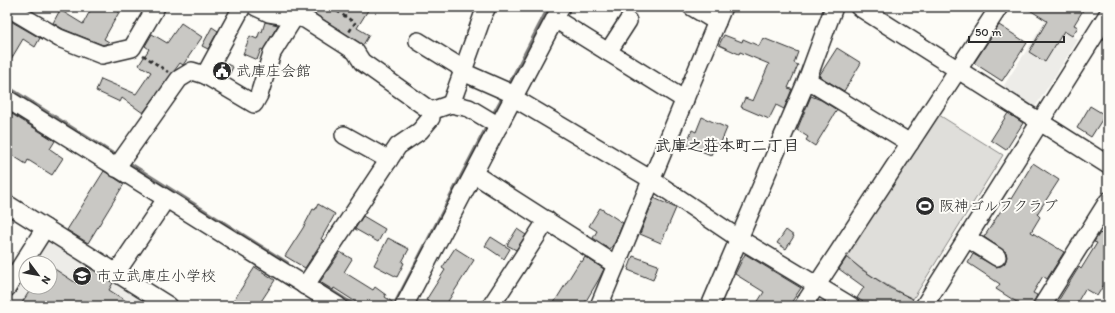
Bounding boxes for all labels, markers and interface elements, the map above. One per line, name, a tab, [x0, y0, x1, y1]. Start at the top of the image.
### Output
scale bar	[969, 18, 1064, 44]
text: 50 m	[975, 25, 1001, 39]
public building icon: 武庫庄会館	[211, 60, 233, 82]
place label: 武庫庄会館	[236, 62, 311, 80]
district label: 武庫之荘本町二丁目	[655, 136, 799, 155]
sports icon: 阪神ゴルフクラブ	[914, 195, 936, 217]
place label: 阪神ゴルフクラブ	[939, 197, 1058, 215]
north arrow	[18, 255, 58, 295]
school or university icon: 市立武庫庄小学校	[71, 265, 93, 287]
place label: 市立武庫庄小学校	[96, 267, 216, 285]
text: N	[39, 273, 54, 287]

